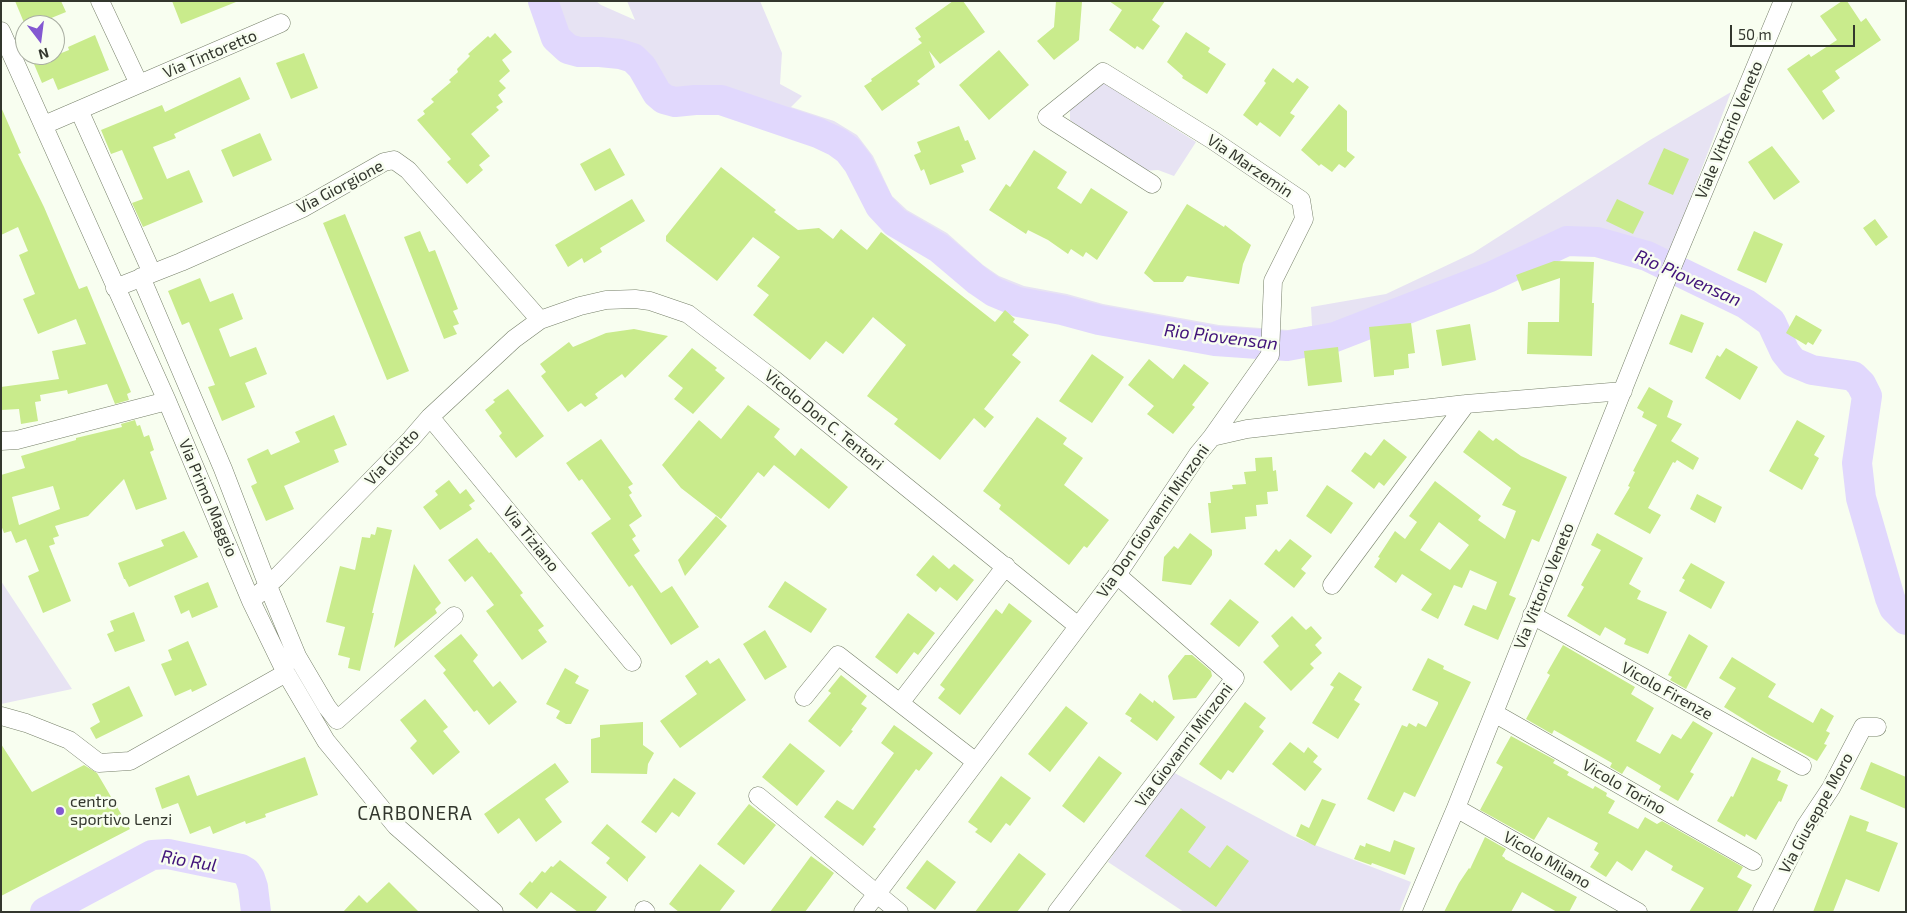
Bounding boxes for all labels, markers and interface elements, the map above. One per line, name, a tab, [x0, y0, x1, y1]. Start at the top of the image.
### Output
north arrow	[15, 15, 65, 65]
scale bar	[1732, 15, 1857, 47]
text: 50 m	[1738, 25, 1772, 43]
street label: Via Tintoretto	[160, 26, 260, 82]
text: N	[37, 44, 51, 64]
street label: Viale Vittorio Veneto	[1691, 58, 1767, 202]
street label: Via Marzemin	[1203, 130, 1297, 202]
street label: Via Giorgione	[293, 156, 387, 218]
water label: Rio Piovensan	[1631, 245, 1745, 311]
water label: Rio Piovensan	[1163, 319, 1279, 355]
street label: Vicolo Don C. Tentori	[761, 366, 887, 474]
street label: Via Giotto	[361, 425, 423, 489]
street label: Via Primo Maggio	[174, 436, 242, 560]
street label: Via Don Giovanni Minzoni	[1093, 441, 1213, 601]
street label: Via Tiziano	[499, 502, 563, 576]
street label: Via Vittorio Veneto	[1510, 520, 1578, 652]
street label: Vicolo Firenze	[1618, 658, 1716, 724]
street label: Via Giovanni Minzoni	[1131, 679, 1237, 811]
street label: Via Giuseppe Moro	[1775, 749, 1857, 877]
street label: Vicolo Torino	[1579, 755, 1669, 819]
place label: centro sportivo Lenzi	[70, 792, 172, 830]
district label: CARBONERA	[356, 803, 474, 825]
marker: centro sportivo Lenzi	[54, 805, 66, 817]
street label: Vicolo Milano	[1500, 827, 1594, 893]
water label: Rio Rul	[159, 845, 219, 877]

